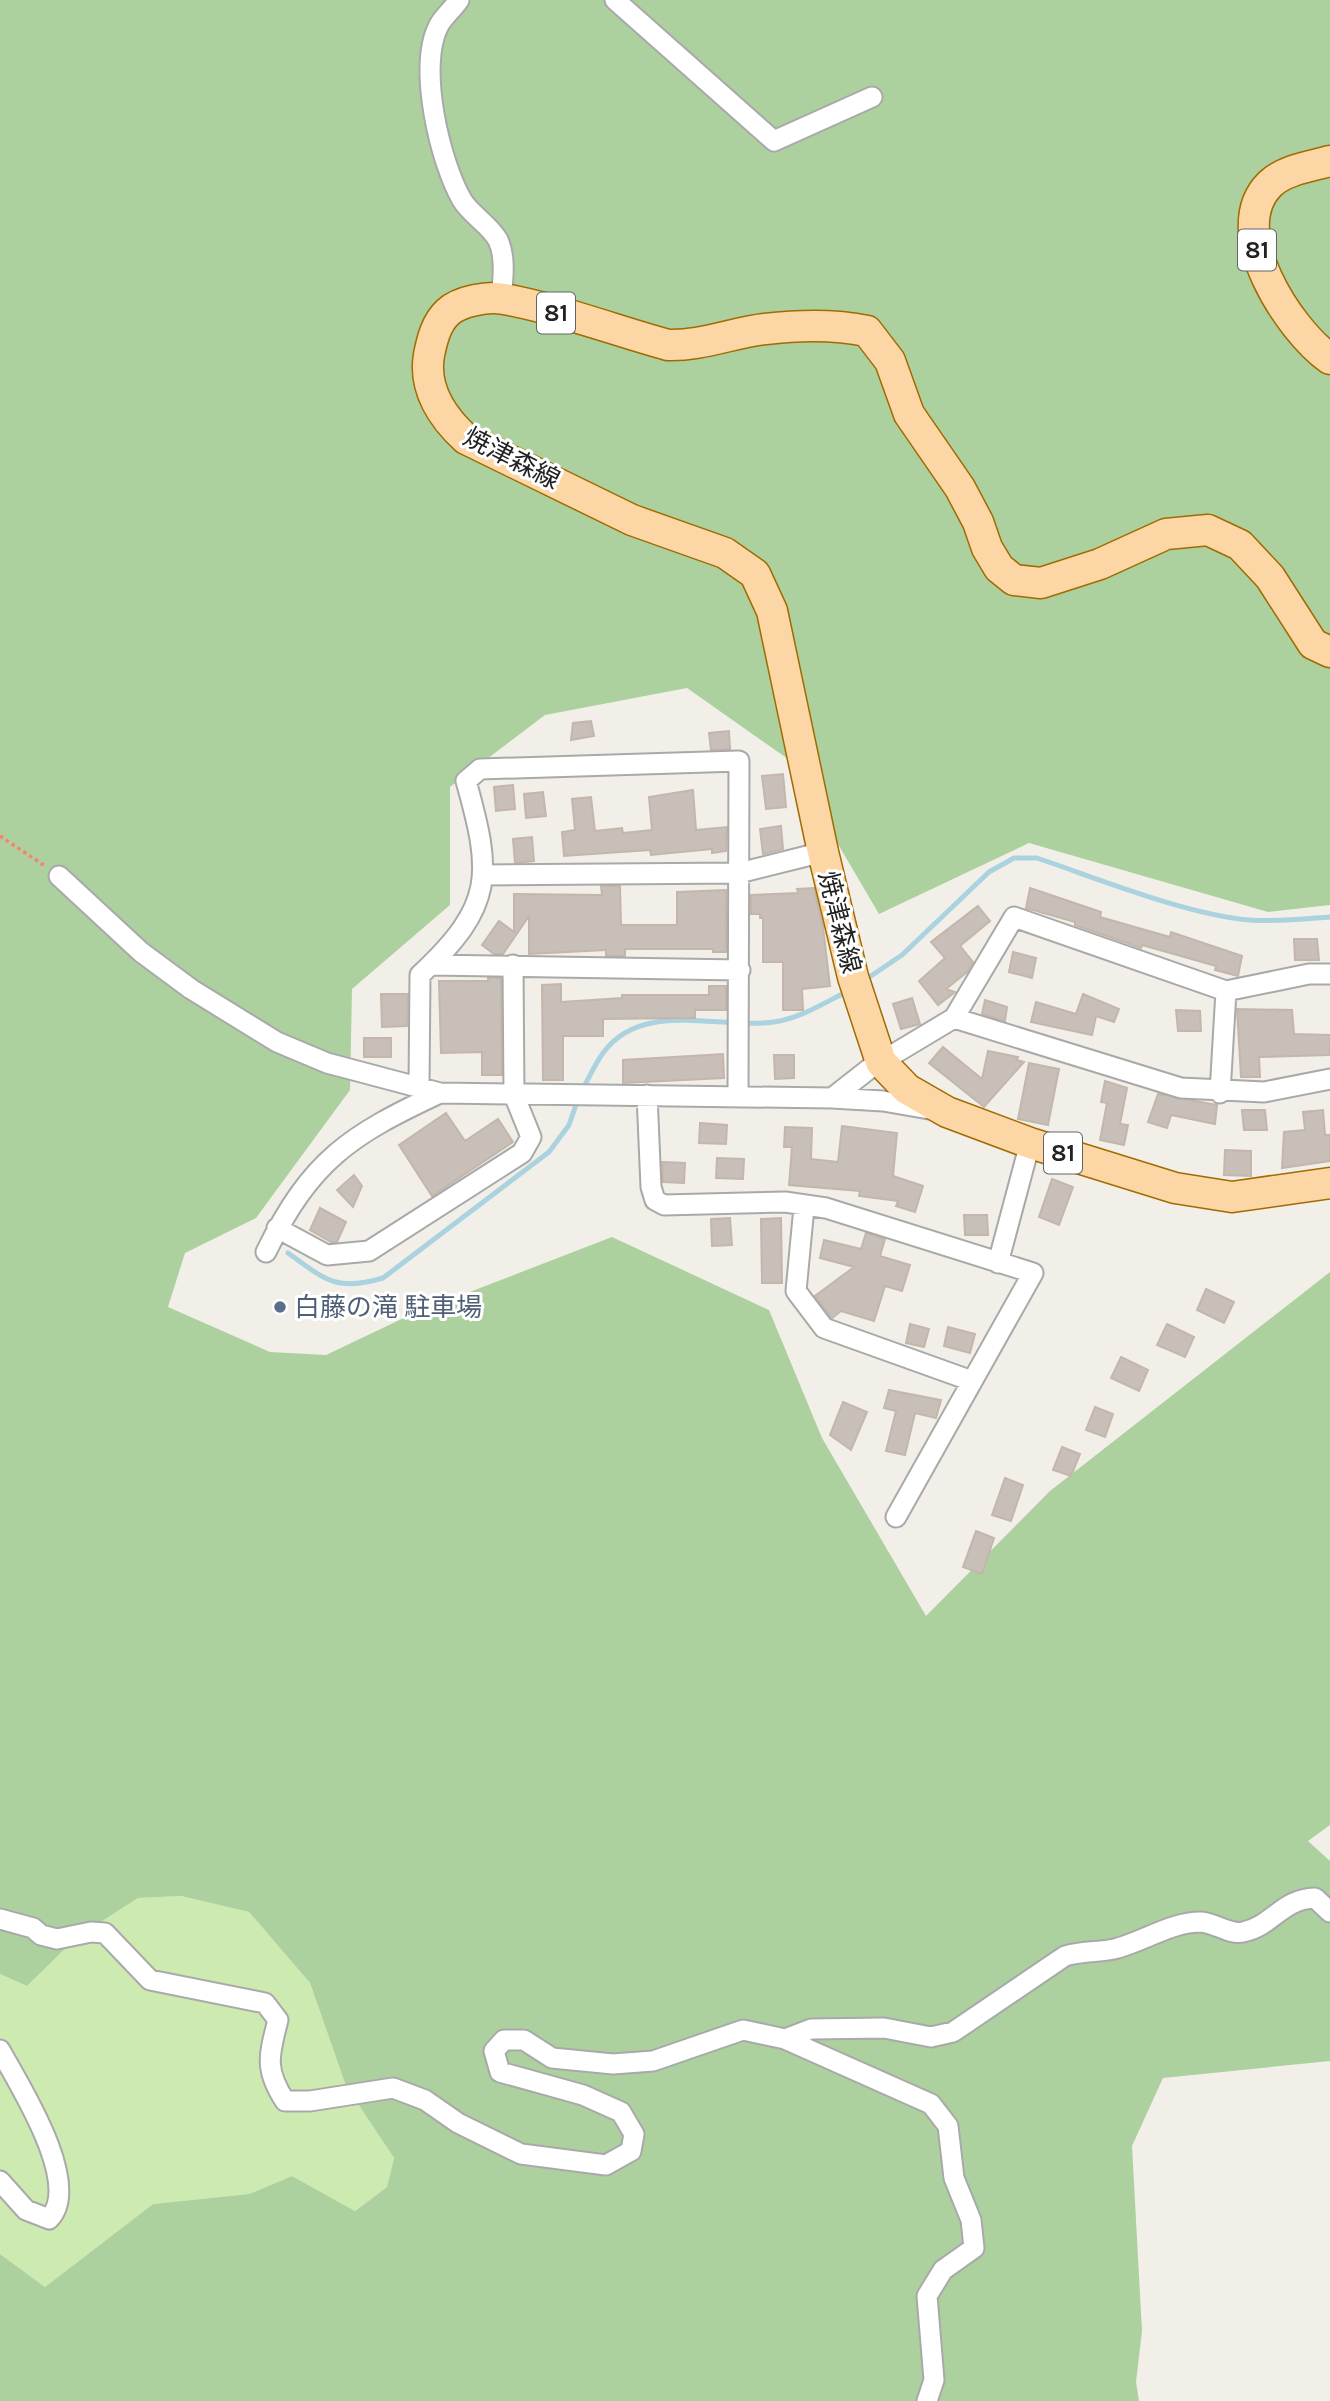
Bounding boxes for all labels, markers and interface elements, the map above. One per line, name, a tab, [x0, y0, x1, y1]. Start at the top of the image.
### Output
road number: 81	[1238, 230, 1276, 270]
road number: 81	[537, 292, 575, 334]
street label: 焼津森線	[458, 421, 565, 496]
street label: 焼津森線	[812, 868, 867, 976]
road number: 81	[1044, 1133, 1082, 1174]
place label: 白藤の滝 駐車場	[294, 1292, 482, 1323]
marker: 白藤の滝 駐車場	[272, 1299, 288, 1315]

